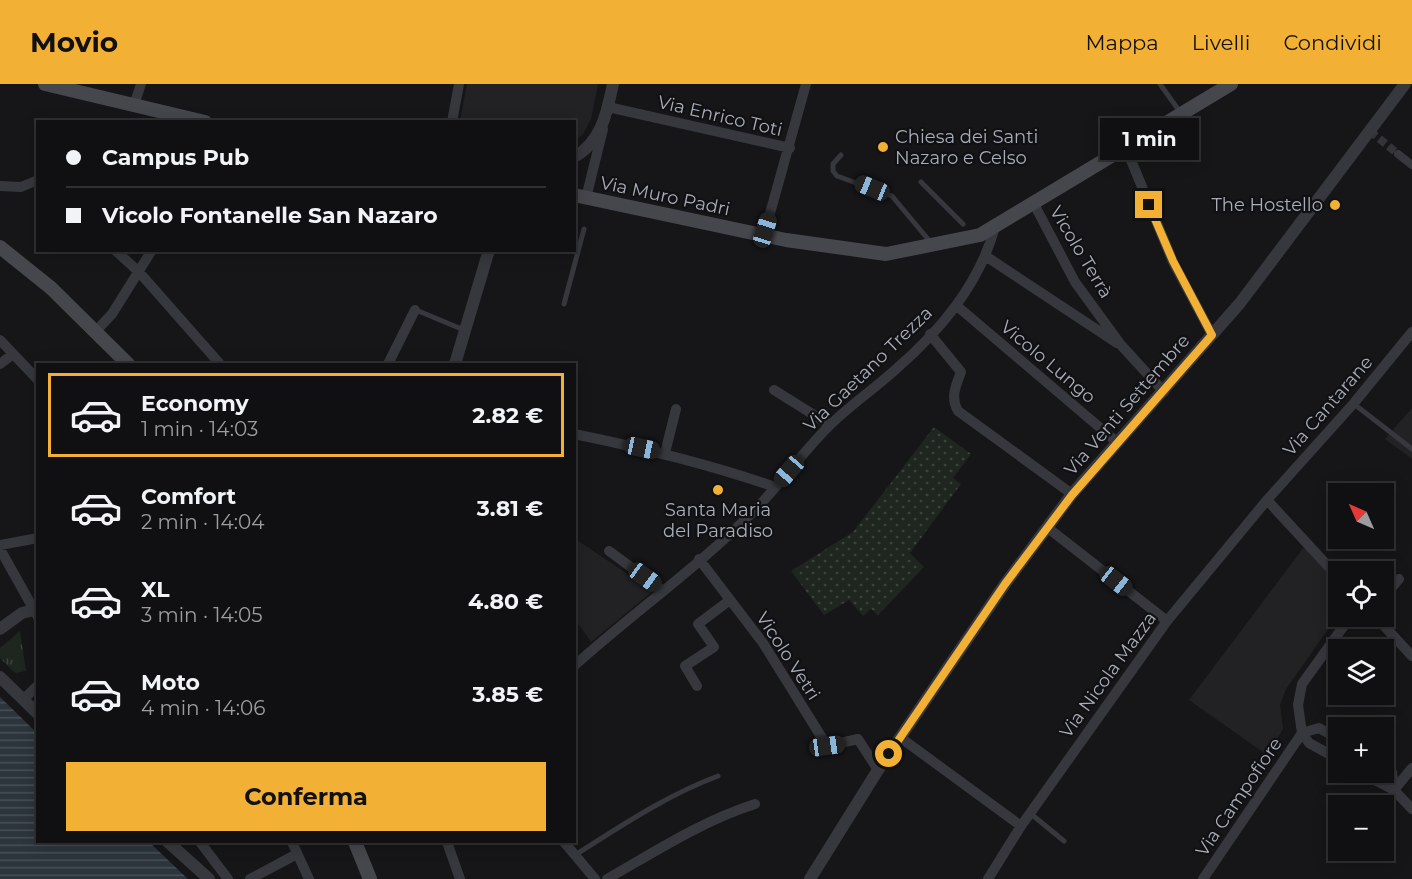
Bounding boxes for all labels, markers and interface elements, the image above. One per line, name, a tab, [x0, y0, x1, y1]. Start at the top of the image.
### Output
text: Movio	[30, 25, 118, 59]
text: Mappa	[1085, 30, 1159, 55]
text: Livelli	[1192, 30, 1250, 55]
text: Condividi	[1283, 30, 1382, 55]
street label: Via Enrico Toti	[656, 91, 784, 141]
callout: 1 min	[1100, 118, 1198, 160]
place label: Chiesa dei Santi Nazaro e Celso	[895, 126, 1038, 169]
text: 1 min	[1122, 127, 1177, 151]
marker: Chiesa dei Santi Nazaro e Celso	[876, 140, 890, 154]
text: Campus Pub	[102, 144, 249, 171]
street label: Via Muro Padri	[598, 172, 732, 220]
car	[852, 173, 892, 203]
route end	[1135, 191, 1162, 218]
place label: The Hostello	[1211, 194, 1323, 216]
marker: The Hostello	[1328, 198, 1342, 212]
text: Vicolo Fontanelle San Nazaro	[102, 202, 438, 229]
street label: Vicolo Terrà	[1045, 202, 1117, 302]
car	[751, 210, 779, 250]
street label: Via Gaetano Trezza	[799, 302, 937, 436]
street label: Vicolo Lungo	[996, 316, 1100, 408]
street label: Via Venti Settembre	[1060, 330, 1194, 480]
street label: Via Cantarane	[1279, 351, 1378, 461]
icon: car	[69, 388, 123, 442]
text: Economy	[141, 390, 249, 417]
text: 2.82 €	[472, 402, 543, 429]
text: 1 min · 14:03	[141, 417, 258, 441]
car	[623, 435, 661, 461]
car	[770, 452, 808, 490]
icon: car	[69, 481, 123, 535]
text: Comfort	[141, 483, 236, 510]
marker: Santa Maria del Paradiso	[711, 483, 725, 497]
north arrow	[1328, 483, 1394, 549]
map controls	[1328, 483, 1394, 861]
text: 3.81 €	[477, 495, 543, 522]
place label: Santa Maria del Paradiso	[663, 499, 773, 542]
text: 2 min · 14:04	[141, 510, 265, 534]
car	[625, 559, 665, 595]
button: locate	[1328, 561, 1394, 627]
car	[1096, 563, 1136, 599]
icon: car	[69, 574, 123, 628]
text: XL	[141, 576, 170, 603]
text: 4.80 €	[468, 588, 543, 615]
text: 3 min · 14:05	[141, 603, 263, 627]
street label: Vicolo Vetri	[751, 608, 825, 704]
street label: Via Nicola Mazza	[1055, 608, 1161, 742]
button: layers	[1328, 639, 1394, 705]
icon: car	[69, 667, 123, 721]
text: Moto	[141, 669, 200, 696]
text: 3.85 €	[472, 681, 543, 708]
text: 4 min · 14:06	[141, 696, 265, 720]
button: +	[1328, 717, 1394, 783]
street label: Via Campofiore	[1191, 733, 1287, 861]
car	[808, 735, 846, 757]
route start	[875, 740, 902, 767]
button: Conferma	[66, 762, 546, 831]
button: −	[1328, 795, 1394, 861]

